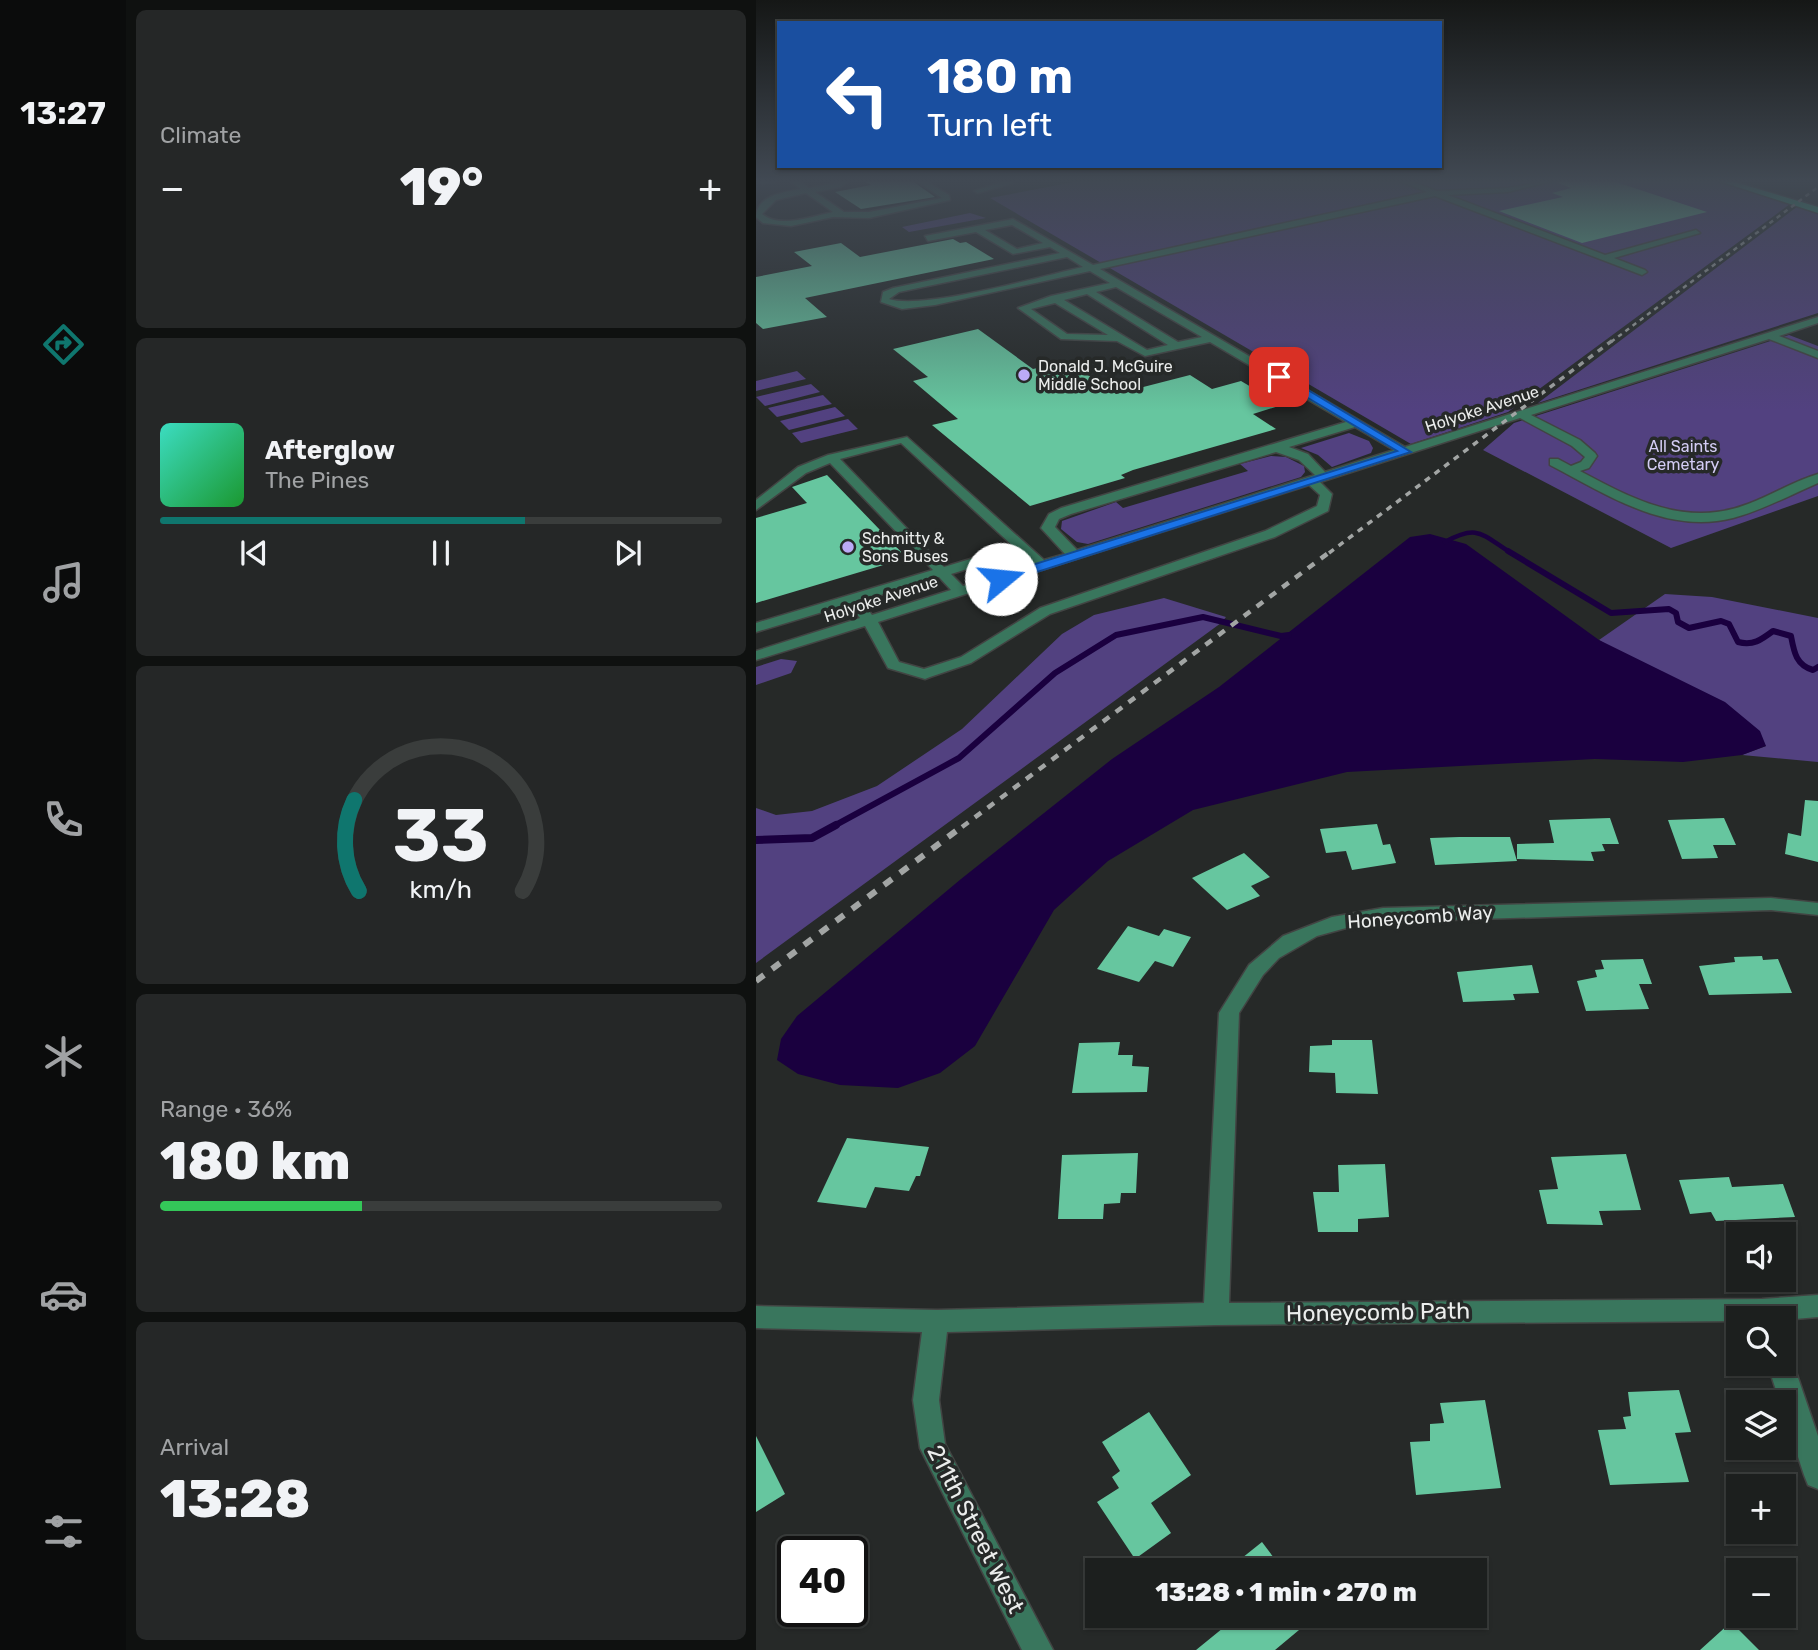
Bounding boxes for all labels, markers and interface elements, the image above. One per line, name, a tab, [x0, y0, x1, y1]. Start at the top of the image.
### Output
text: 180 m	[927, 47, 1073, 105]
icon: left	[812, 49, 903, 140]
text: 13:27	[20, 94, 106, 132]
text: Turn left	[927, 106, 1052, 144]
text: Climate	[160, 121, 241, 149]
text: 19°	[400, 156, 483, 218]
text: −	[160, 165, 185, 211]
text: +	[698, 165, 722, 211]
icon: directions	[39, 320, 88, 369]
pin	[1249, 347, 1309, 407]
place label: Donald J. McGuire Middle School	[1038, 357, 1173, 394]
icon: arrive	[1260, 358, 1298, 396]
marker: Donald J. McGuire Middle School	[1016, 367, 1032, 383]
street label: Holyoke Avenue	[1423, 382, 1541, 436]
text: Afterglow	[265, 435, 395, 466]
park label: All Saints Cemetary	[1647, 437, 1720, 474]
text: The Pines	[265, 466, 369, 494]
place label: Schmitty & Sons Buses	[862, 529, 949, 566]
icon: previous	[235, 534, 273, 572]
icon: pause	[422, 534, 460, 572]
icon: next	[609, 534, 647, 572]
marker: Schmitty & Sons Buses	[840, 539, 856, 555]
position arrow	[964, 542, 1038, 616]
icon: music	[39, 558, 88, 607]
street label: Holyoke Avenue	[822, 572, 940, 626]
text: 33	[393, 793, 489, 879]
icon: phone	[39, 795, 88, 844]
text: km/h	[410, 875, 472, 904]
street label: Honeycomb Way	[1346, 900, 1494, 934]
icon: climate	[39, 1032, 88, 1081]
text: Range · 36%	[160, 1095, 292, 1123]
text: 180 km	[160, 1130, 350, 1192]
map controls	[1726, 1222, 1796, 1628]
button: sound	[1726, 1222, 1796, 1292]
icon: car	[39, 1270, 88, 1319]
street label: Honeycomb Path	[1286, 1296, 1470, 1328]
button: search	[1726, 1306, 1796, 1376]
button: layers	[1726, 1390, 1796, 1460]
text: Arrival	[160, 1433, 229, 1461]
street label: 211th Street West	[922, 1440, 1030, 1618]
text: 13:28	[160, 1468, 310, 1530]
button: +	[1726, 1474, 1796, 1544]
icon: filters	[39, 1507, 88, 1556]
speed limit sign: 40	[777, 1536, 868, 1627]
button: −	[1726, 1558, 1796, 1628]
text: 13:28 · 1 min · 270 m	[1155, 1577, 1417, 1608]

